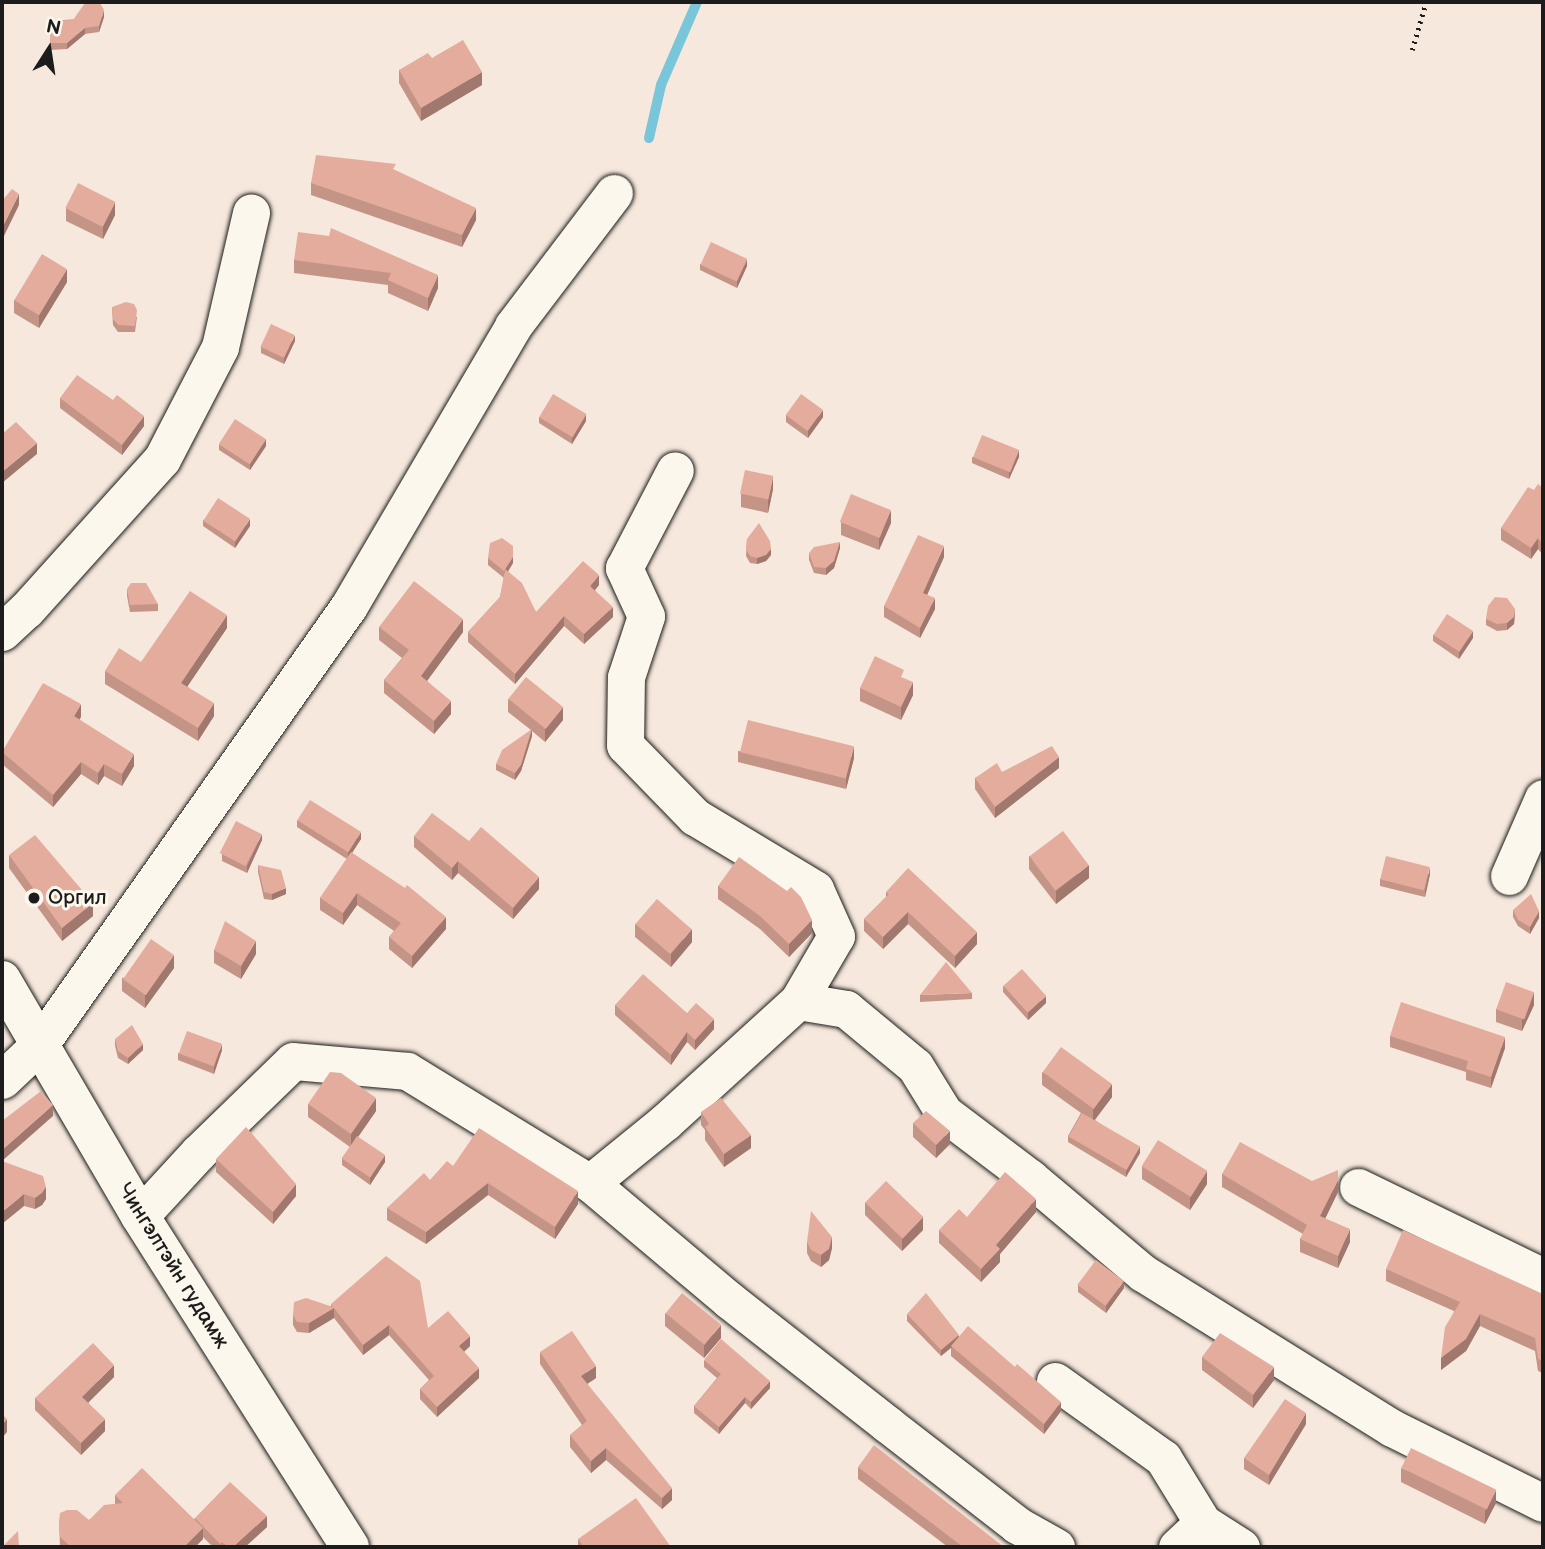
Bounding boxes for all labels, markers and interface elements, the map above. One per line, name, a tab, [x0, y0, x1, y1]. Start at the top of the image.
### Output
north arrow	[14, 14, 84, 84]
text: N	[44, 15, 63, 41]
place label: Оргил	[48, 885, 107, 911]
marker: Оргил	[26, 890, 42, 906]
street label: Чингэлтэйн гудамж	[112, 1179, 234, 1353]

